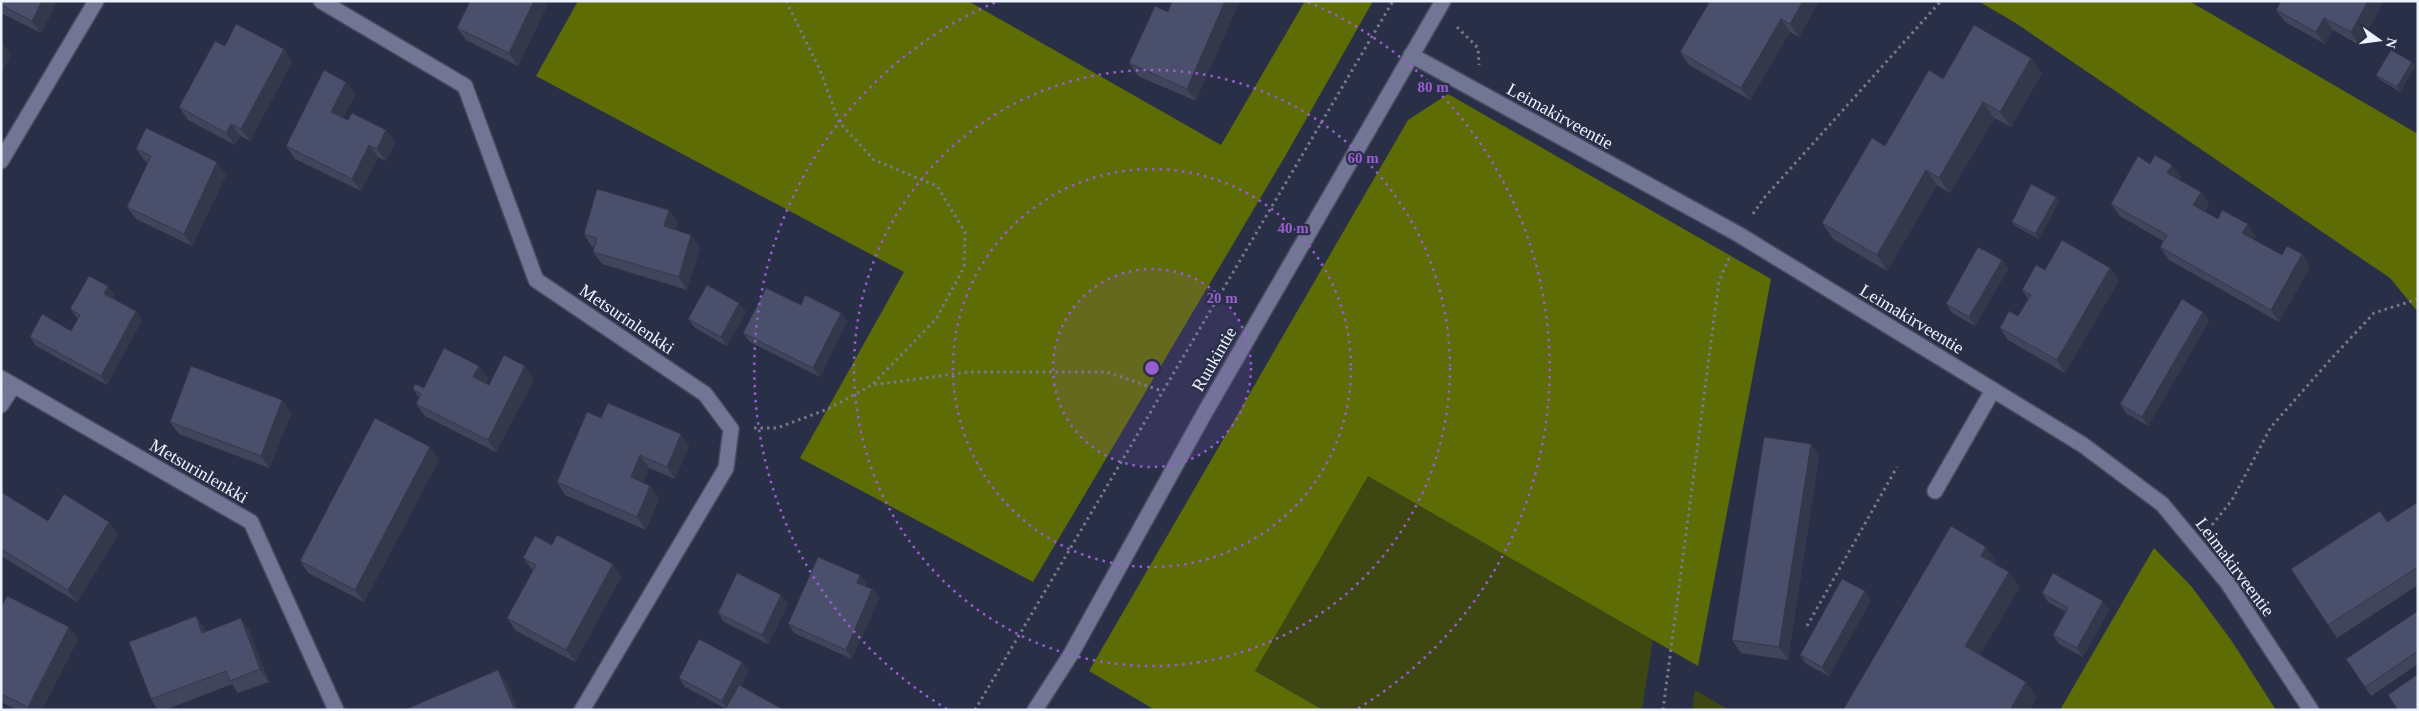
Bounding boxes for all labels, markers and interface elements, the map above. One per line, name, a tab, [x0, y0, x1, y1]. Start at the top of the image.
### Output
north arrow	[2354, 15, 2404, 65]
text: N	[2383, 36, 2400, 50]
text: 80 m	[1417, 79, 1449, 95]
street label: Leimakirveentie	[1504, 79, 1616, 153]
text: 60 m	[1347, 150, 1379, 166]
text: 40 m	[1277, 220, 1309, 236]
street label: Metsurinlenkki	[576, 280, 678, 358]
street label: Leimakirveentie	[1856, 280, 1968, 358]
text: 20 m	[1206, 290, 1238, 306]
street label: Ruukintie	[1188, 323, 1240, 395]
centre of rings	[1143, 359, 1161, 377]
street label: Metsurinlenkki	[146, 435, 252, 507]
street label: Leimakirveentie	[2192, 514, 2278, 620]

